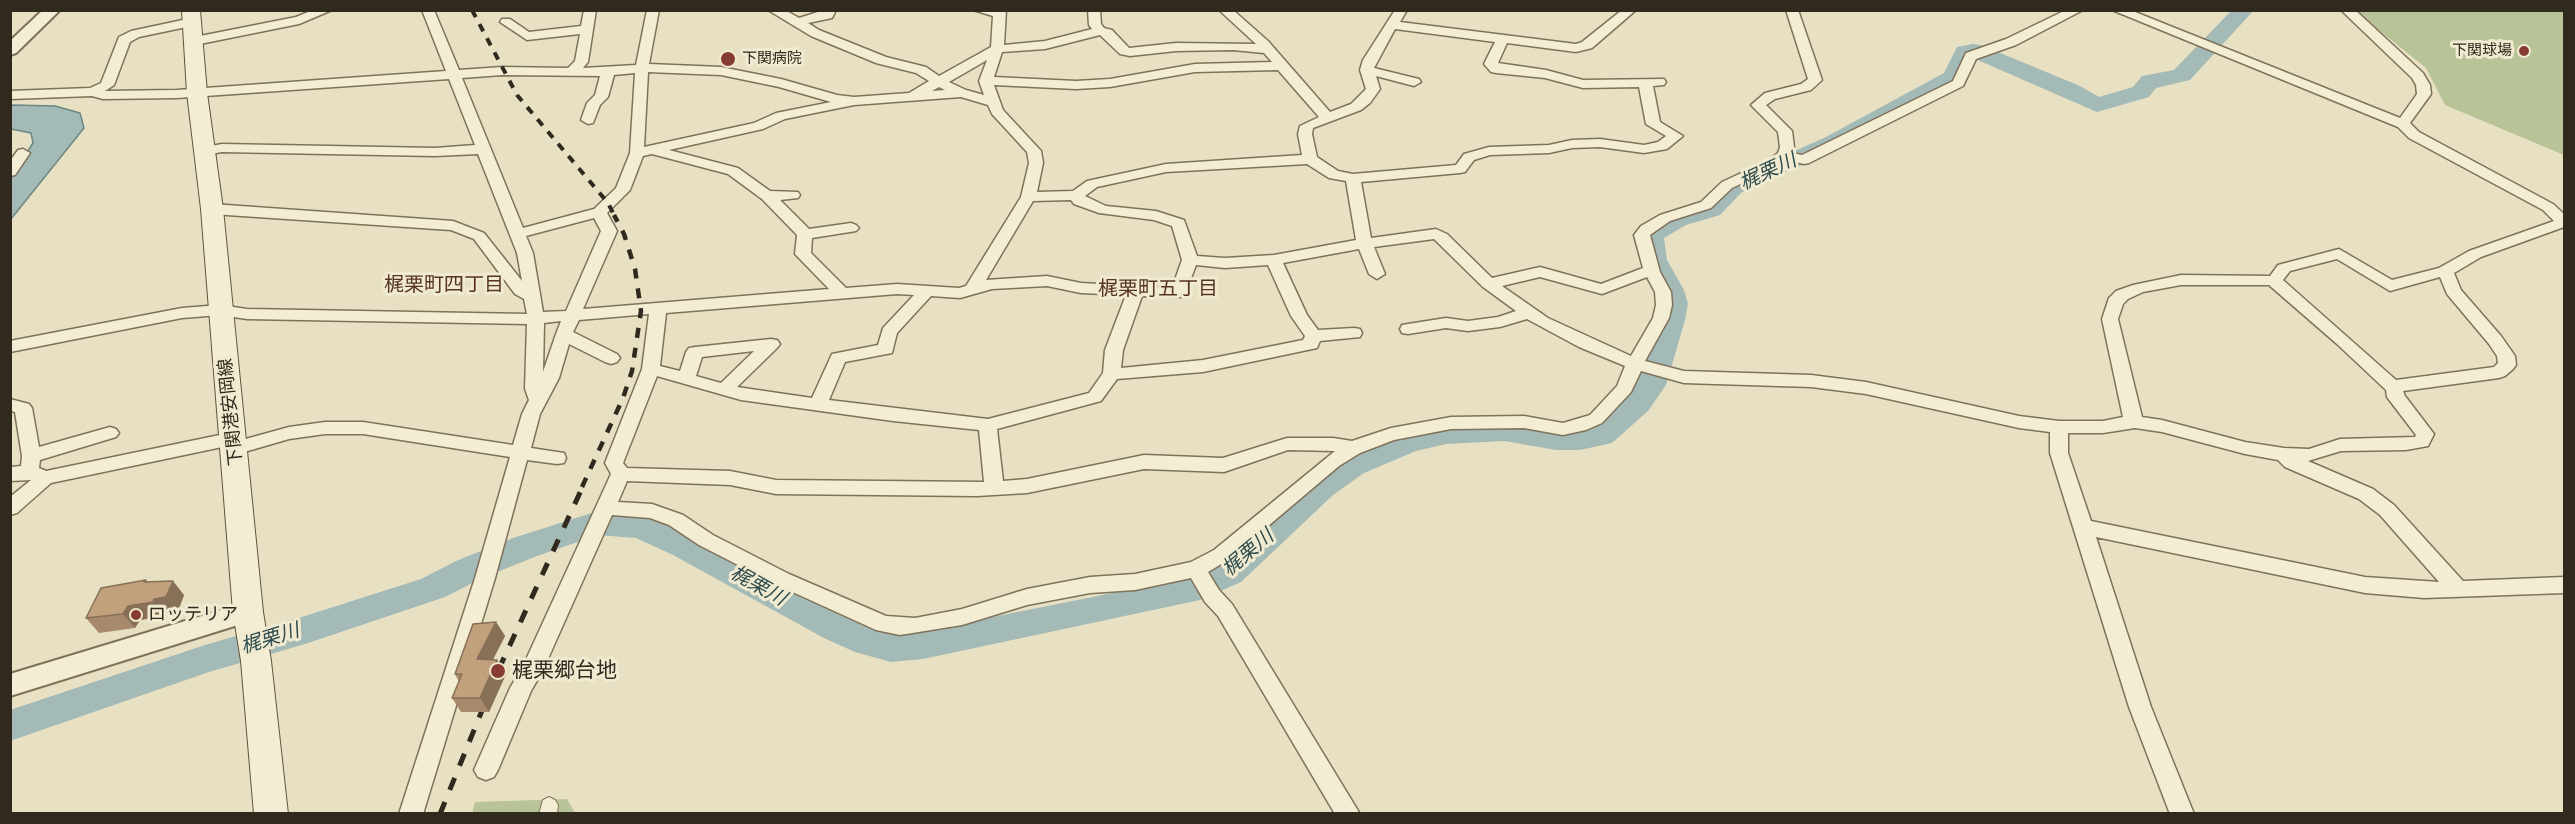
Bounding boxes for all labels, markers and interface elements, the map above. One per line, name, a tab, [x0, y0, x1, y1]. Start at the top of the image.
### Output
place label: 下関球場	[2452, 42, 2512, 60]
marker: 下関球場	[2517, 44, 2531, 58]
marker: 下関病院	[719, 50, 737, 68]
place label: 下関病院	[742, 50, 802, 68]
water label: 梶栗川	[1736, 148, 1800, 196]
district label: 梶栗町四丁目	[384, 273, 504, 297]
district label: 梶栗町五丁目	[1098, 277, 1218, 301]
street label: 下関港安岡線	[215, 357, 247, 467]
water label: 梶栗川	[1217, 525, 1279, 581]
water label: 梶栗川	[726, 561, 790, 611]
place label: ロッテリア	[148, 604, 238, 626]
marker: ロッテリア	[129, 608, 143, 622]
water label: 梶栗川	[238, 619, 302, 659]
place label: 梶栗郷台地	[512, 658, 617, 684]
marker: 梶栗郷台地	[489, 662, 507, 680]

